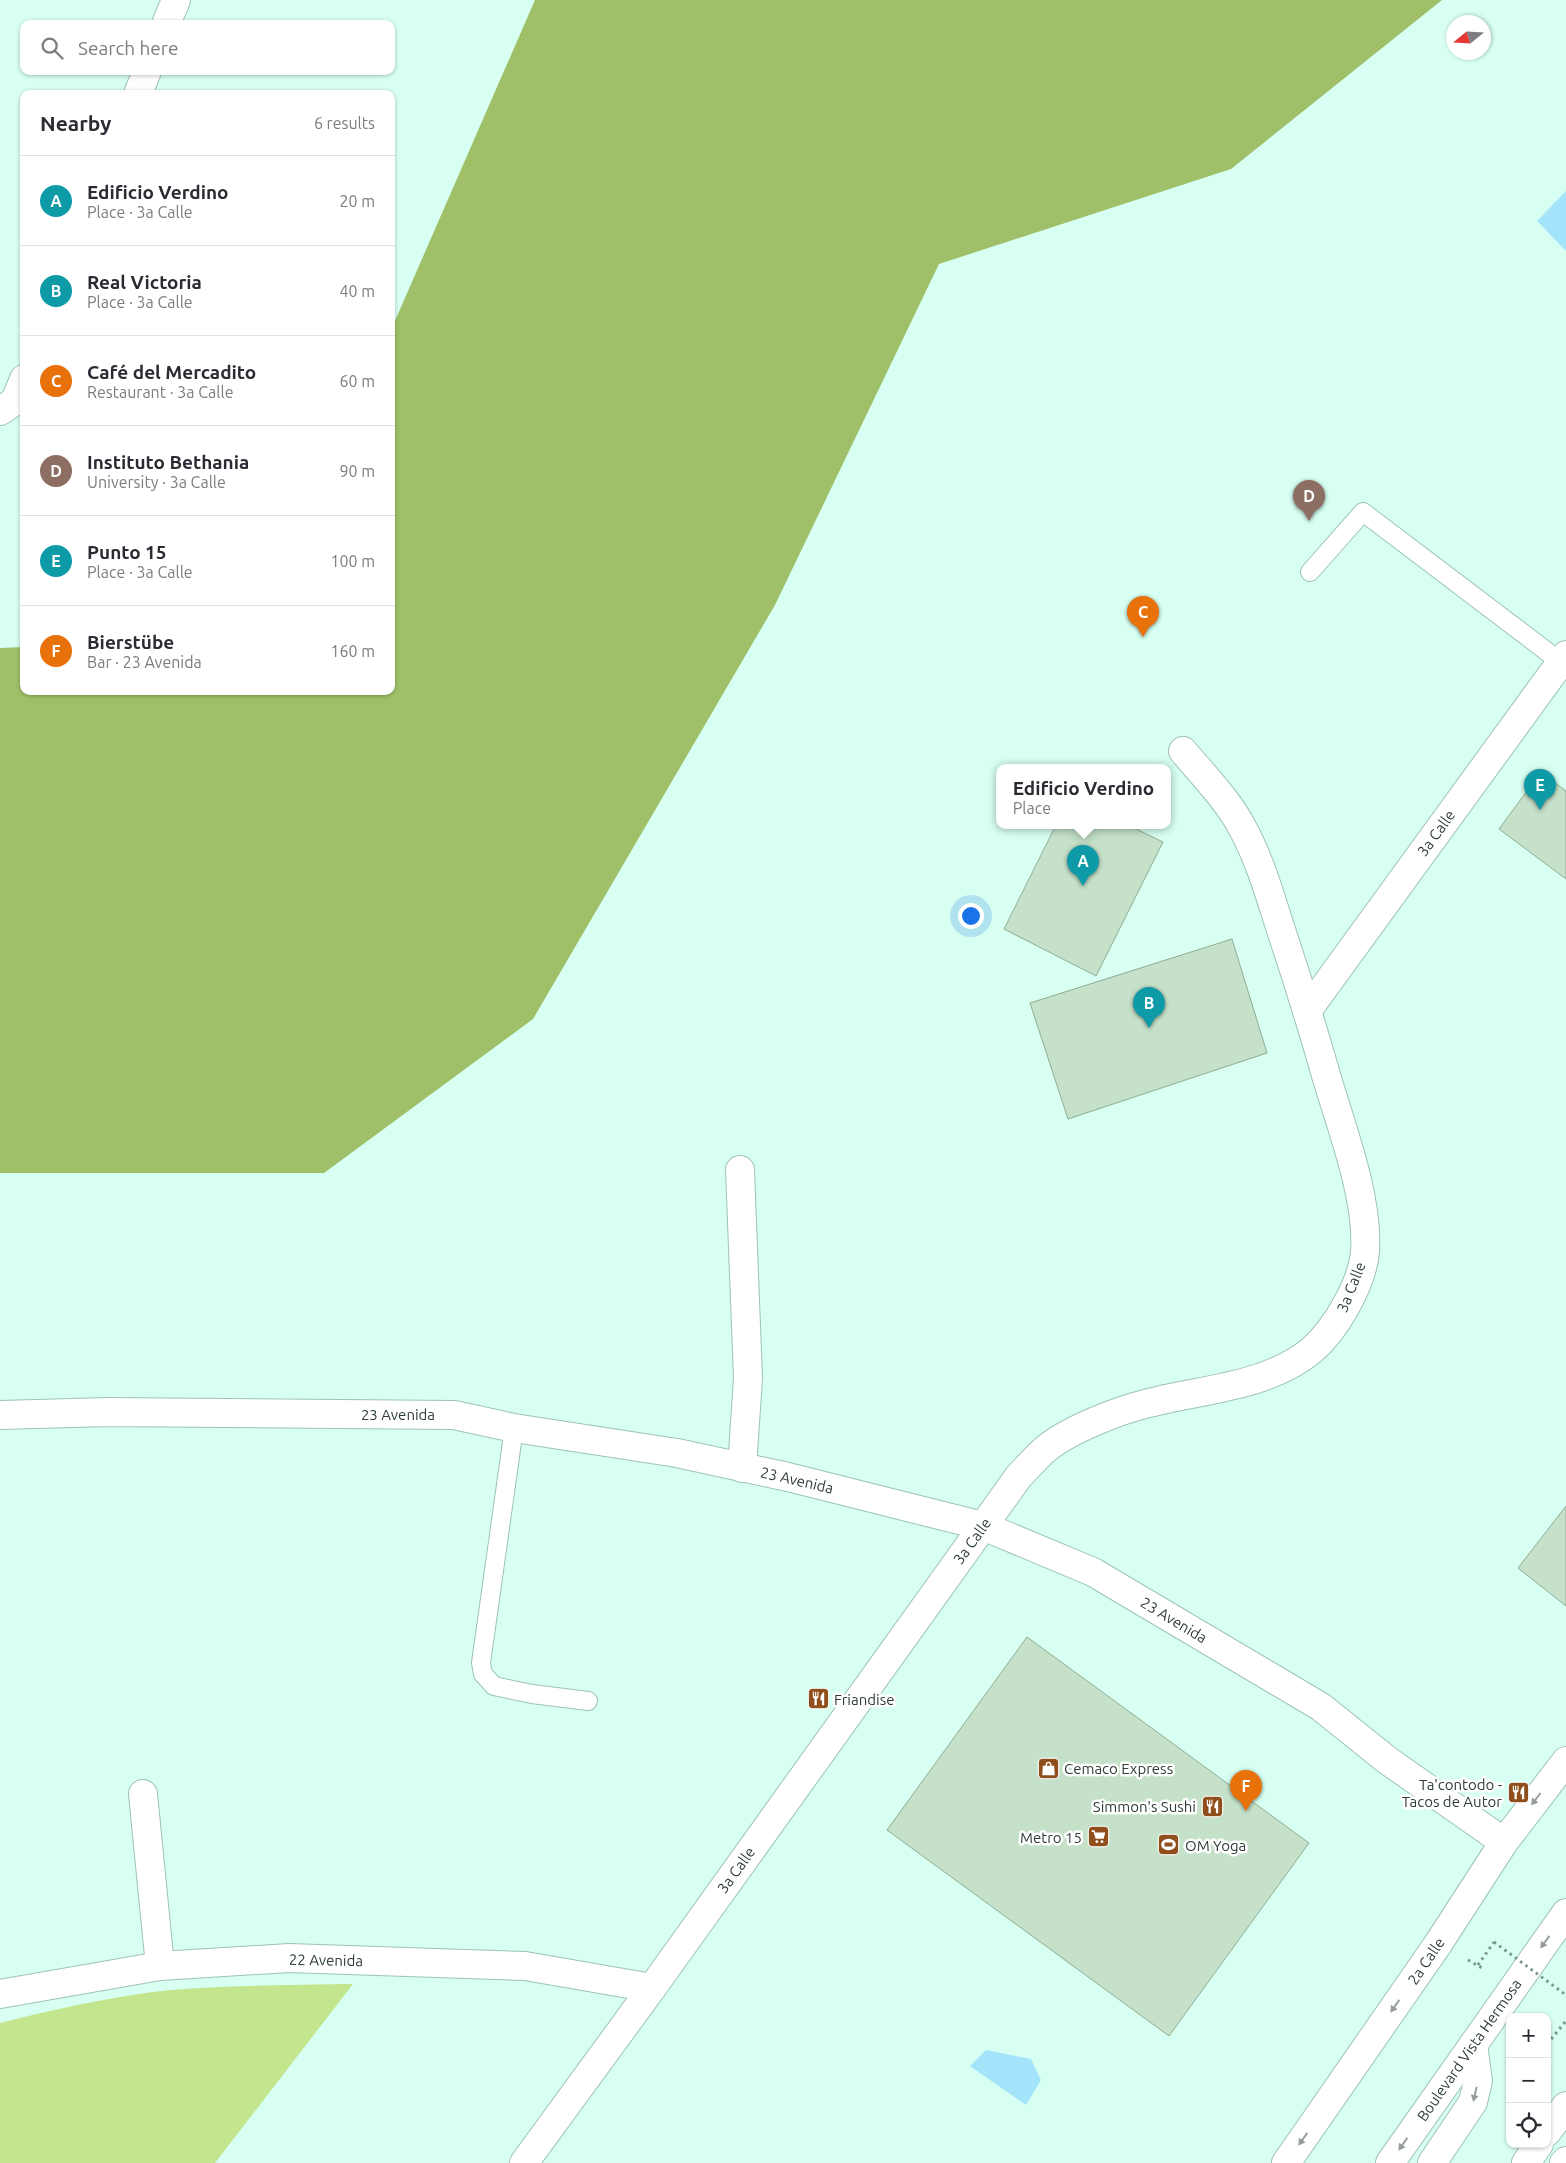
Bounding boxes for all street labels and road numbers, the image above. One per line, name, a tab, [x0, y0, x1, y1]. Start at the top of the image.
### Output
street label: 3a Calle	[1414, 807, 1458, 859]
street label: 3a Calle	[1333, 1259, 1369, 1315]
street label: 23 Avenida	[361, 1406, 435, 1423]
street label: 23 Avenida	[759, 1463, 835, 1497]
street label: 3a Calle	[950, 1515, 994, 1567]
street label: 23 Avenida	[1138, 1594, 1210, 1646]
street label: 3a Calle	[714, 1844, 758, 1896]
street label: 2a Calle	[1404, 1934, 1448, 1988]
street label: 22 Avenida	[289, 1951, 363, 1969]
street label: Boulevard Vista Hermosa	[1413, 1976, 1525, 2124]

